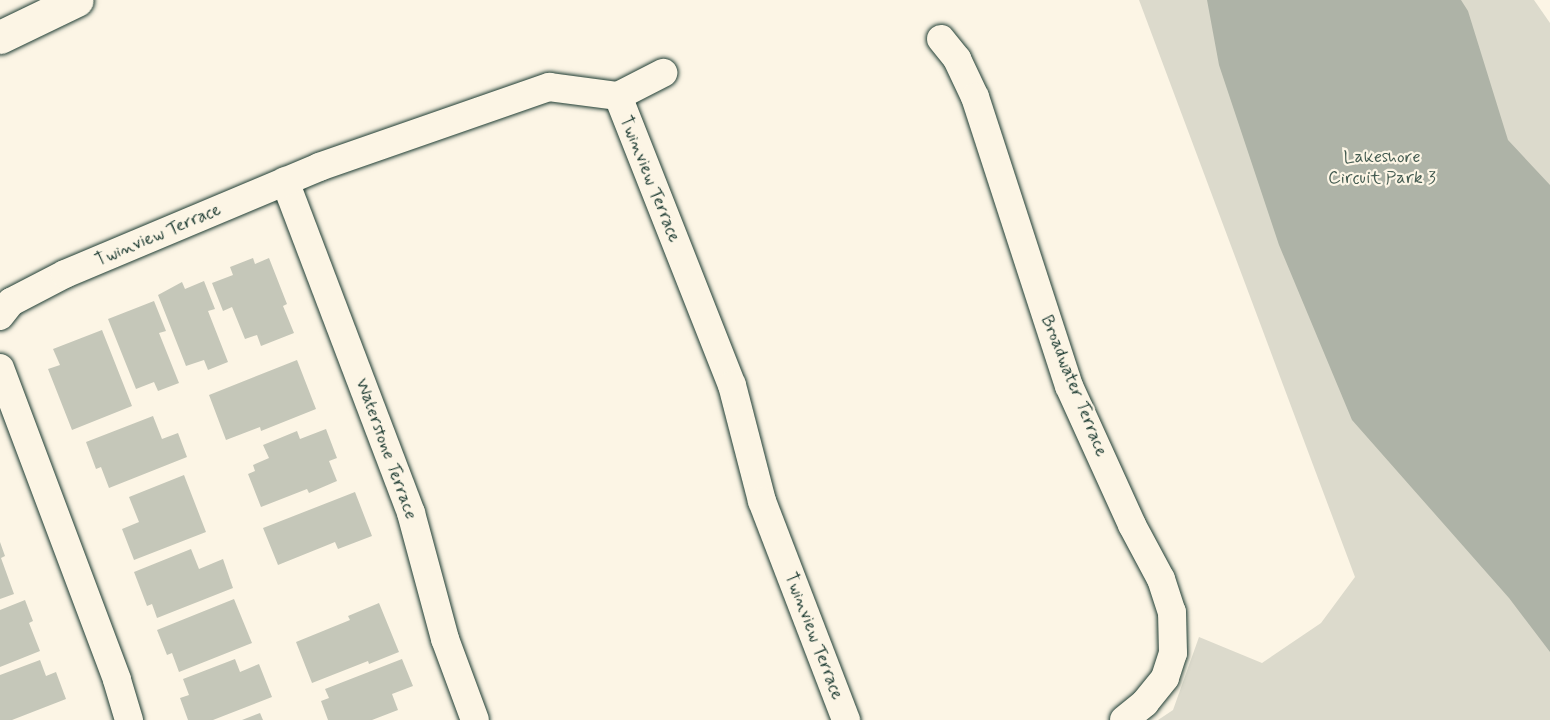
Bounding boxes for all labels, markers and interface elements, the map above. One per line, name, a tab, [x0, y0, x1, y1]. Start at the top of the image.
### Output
street label: Twinview Terrace	[615, 113, 685, 245]
park label: Lakeshore Circuit Park 3	[1329, 147, 1435, 190]
street label: Twinview Terrace	[92, 199, 224, 271]
street label: Broadwater Terrace	[1036, 313, 1112, 459]
street label: Waterstone Terrace	[351, 377, 421, 521]
street label: Twinview Terrace	[780, 570, 848, 702]

